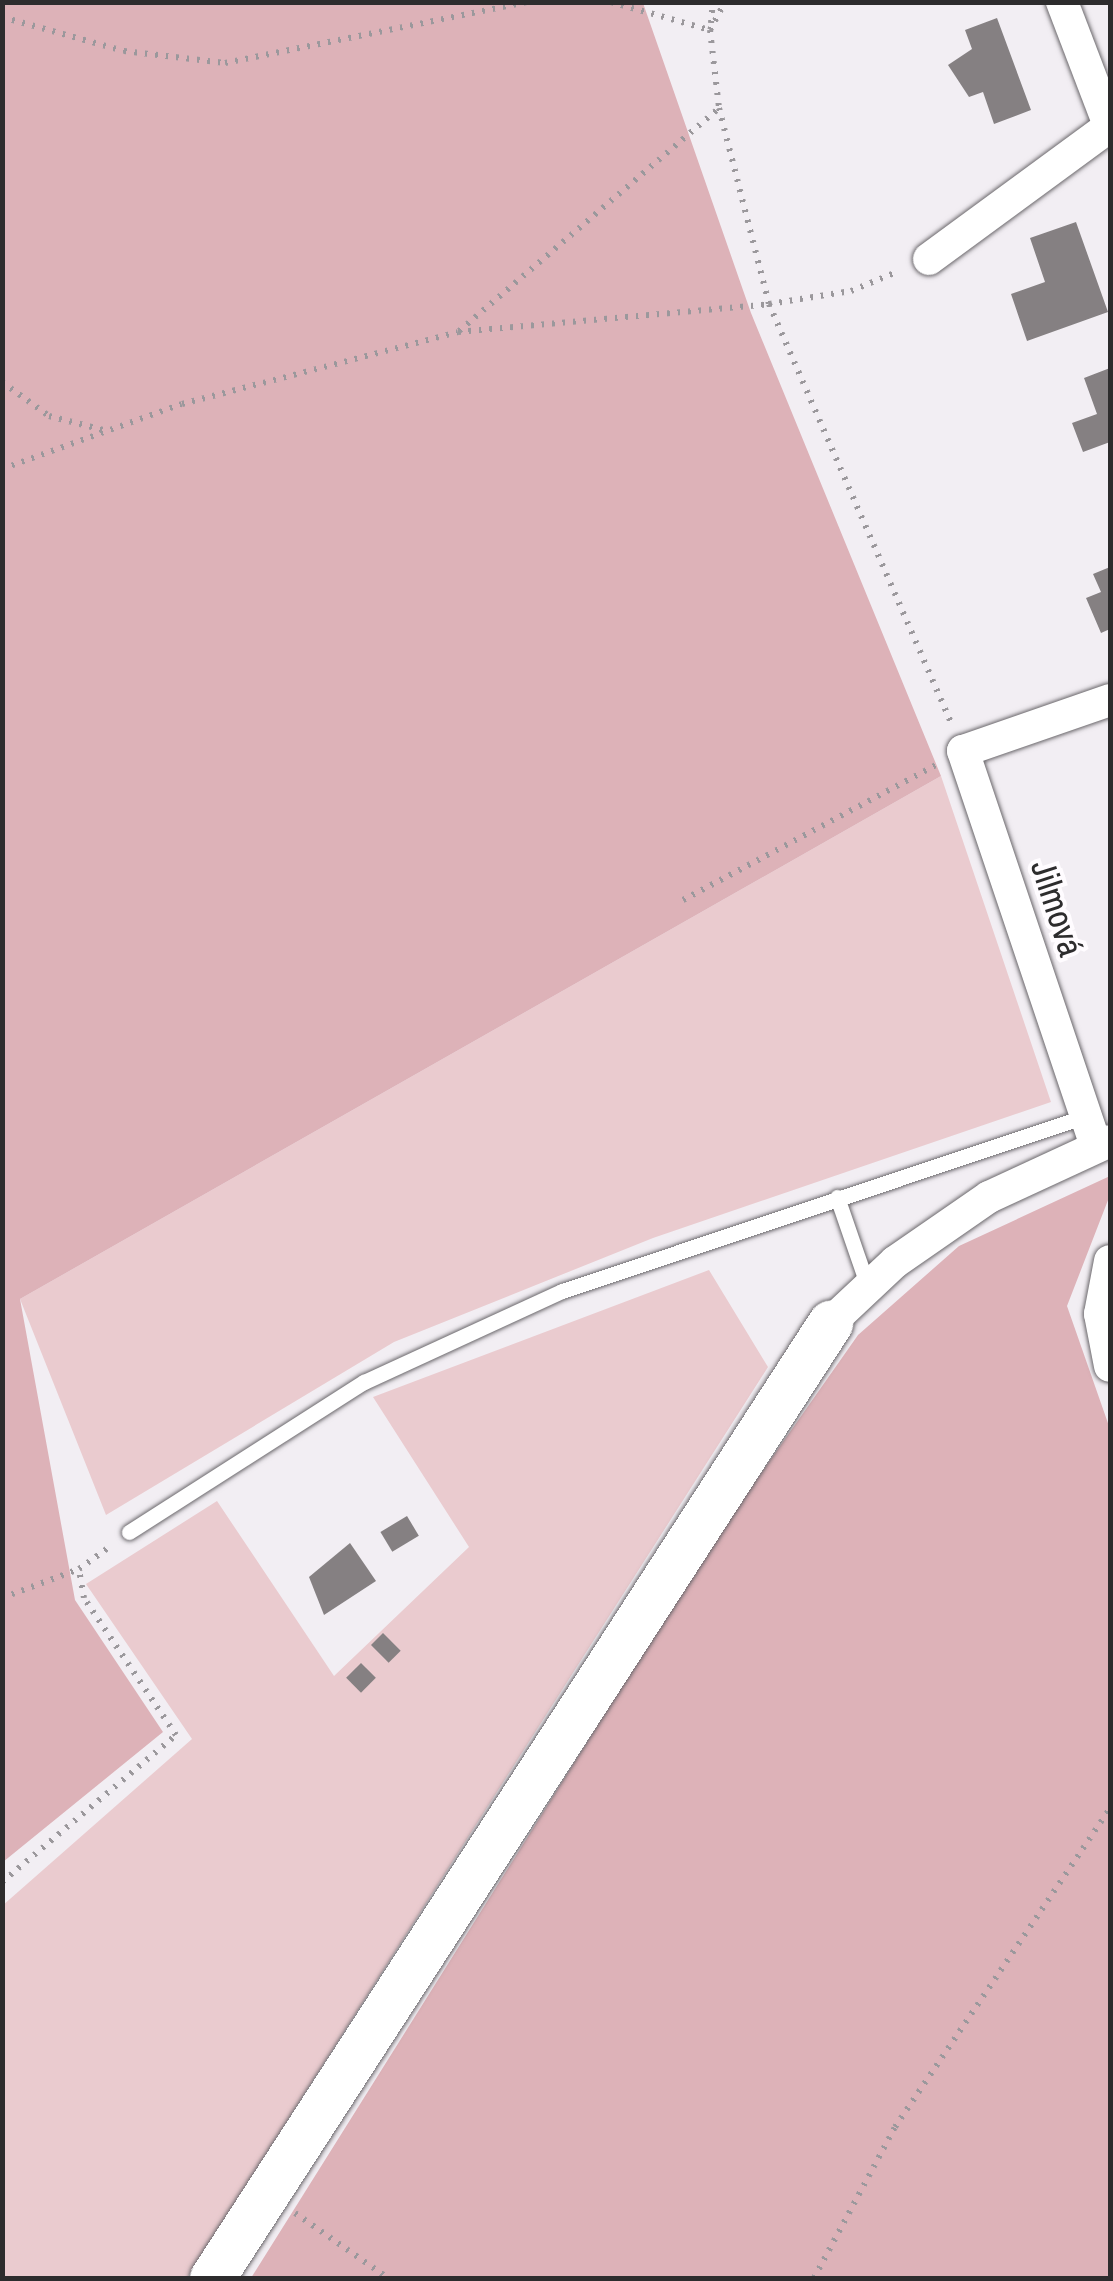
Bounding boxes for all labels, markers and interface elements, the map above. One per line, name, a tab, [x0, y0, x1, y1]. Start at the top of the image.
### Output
street label: Jilmová	[1022, 854, 1092, 962]

